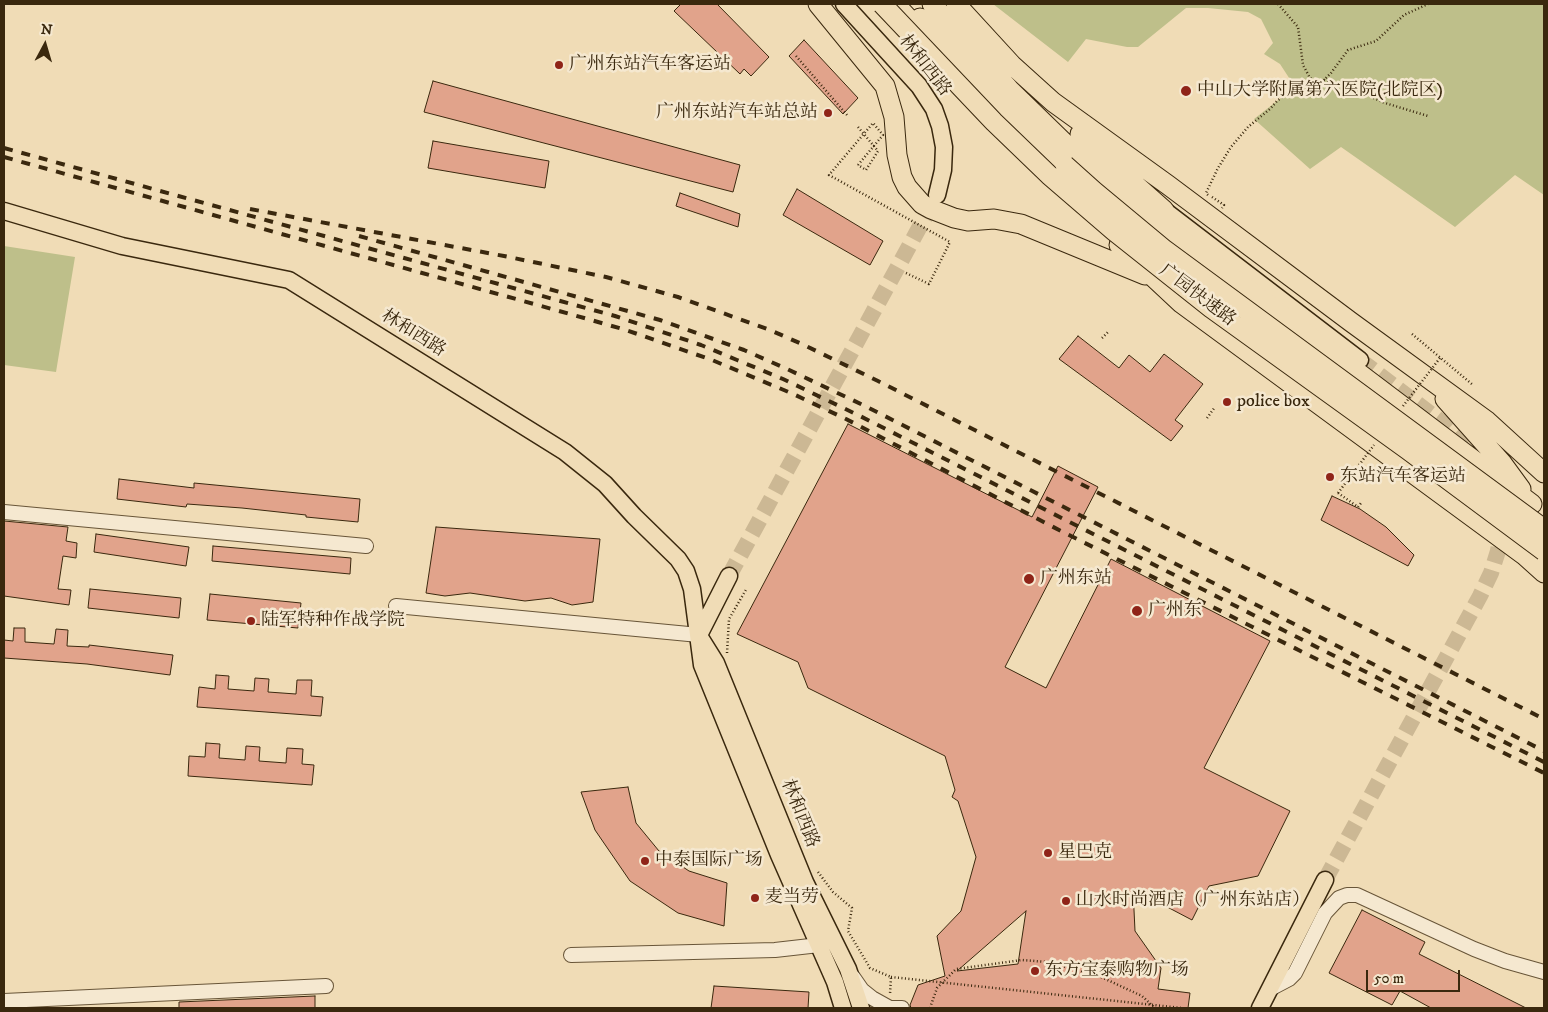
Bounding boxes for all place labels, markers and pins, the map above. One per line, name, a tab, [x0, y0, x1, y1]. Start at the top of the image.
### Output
place label: 广州东站汽车客运站	[569, 54, 731, 76]
marker: 广州东站汽车客运站	[553, 59, 565, 71]
place label: 中山大学附属第六医院(北院区)	[1197, 80, 1443, 102]
marker: 中山大学附属第六医院(北院区)	[1179, 84, 1193, 98]
place label: 广州东站汽车站总站	[656, 102, 818, 124]
marker: 广州东站汽车站总站	[822, 107, 834, 119]
place label: police box	[1237, 391, 1310, 413]
marker: police box	[1221, 396, 1233, 408]
place label: 东站汽车客运站	[1340, 466, 1466, 488]
marker: 东站汽车客运站	[1324, 471, 1336, 483]
place label: 广州东站	[1040, 568, 1112, 590]
marker: 广州东站	[1022, 572, 1036, 586]
place label: 广州东	[1148, 600, 1202, 622]
marker: 广州东	[1130, 604, 1144, 618]
place label: 陆军特种作战学院	[261, 610, 405, 632]
marker: 陆军特种作战学院	[245, 615, 257, 627]
place label: 星巴克	[1058, 842, 1112, 864]
marker: 星巴克	[1042, 847, 1054, 859]
place label: 中泰国际广场	[655, 850, 763, 872]
marker: 中泰国际广场	[639, 855, 651, 867]
place label: 麦当劳	[765, 887, 819, 909]
place label: 山水时尚酒店（广州东站店）	[1076, 890, 1310, 912]
marker: 麦当劳	[749, 892, 761, 904]
marker: 山水时尚酒店（广州东站店）	[1060, 895, 1072, 907]
place label: 东方宝泰购物广场	[1045, 960, 1189, 982]
marker: 东方宝泰购物广场	[1029, 965, 1041, 977]

